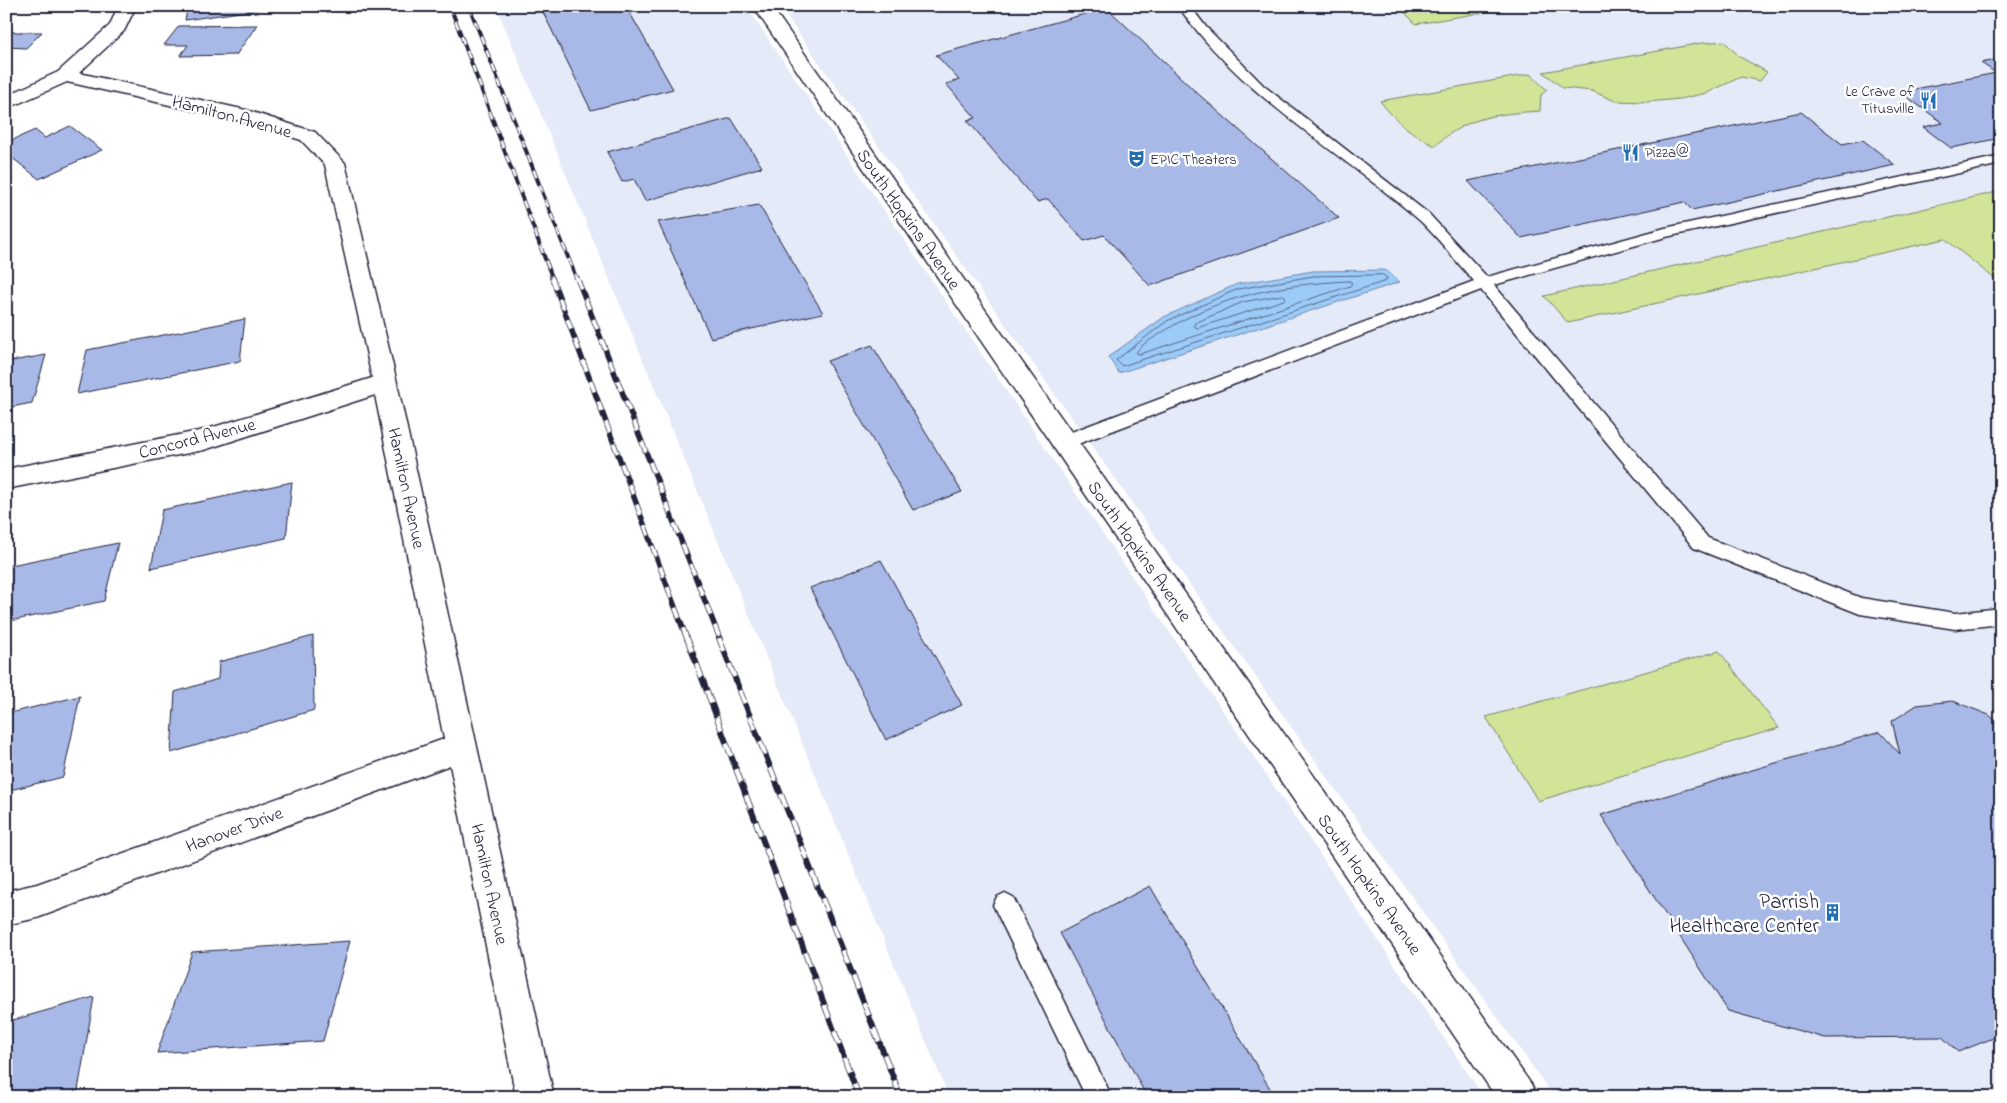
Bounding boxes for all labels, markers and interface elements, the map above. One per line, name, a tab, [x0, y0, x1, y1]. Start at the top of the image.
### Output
place label: Le Crave of Titusville	[1846, 81, 1914, 120]
street label: Hamilton Avenue	[169, 89, 295, 147]
restaurant icon: Le Crave of Titusville	[1918, 90, 1938, 110]
restaurant icon: Pizza@	[1621, 142, 1641, 162]
place label: Pizza@	[1645, 142, 1688, 164]
street label: South Hopkins Avenue	[849, 144, 966, 297]
theatre icon: EPIC Theaters	[1126, 149, 1146, 169]
place label: EPIC Theaters	[1150, 149, 1237, 171]
street label: Concord Avenue	[136, 413, 260, 467]
street label: Hamilton Avenue	[380, 426, 431, 552]
street label: South Hopkins Avenue	[1080, 476, 1197, 629]
street label: Hanover Drive	[182, 801, 288, 860]
street label: South Hopkins Avenue	[1310, 809, 1427, 962]
street label: Hamilton Avenue	[463, 822, 514, 948]
place label: Parrish Healthcare Center	[1669, 888, 1819, 942]
building icon: Parrish Healthcare Center	[1823, 903, 1843, 923]

